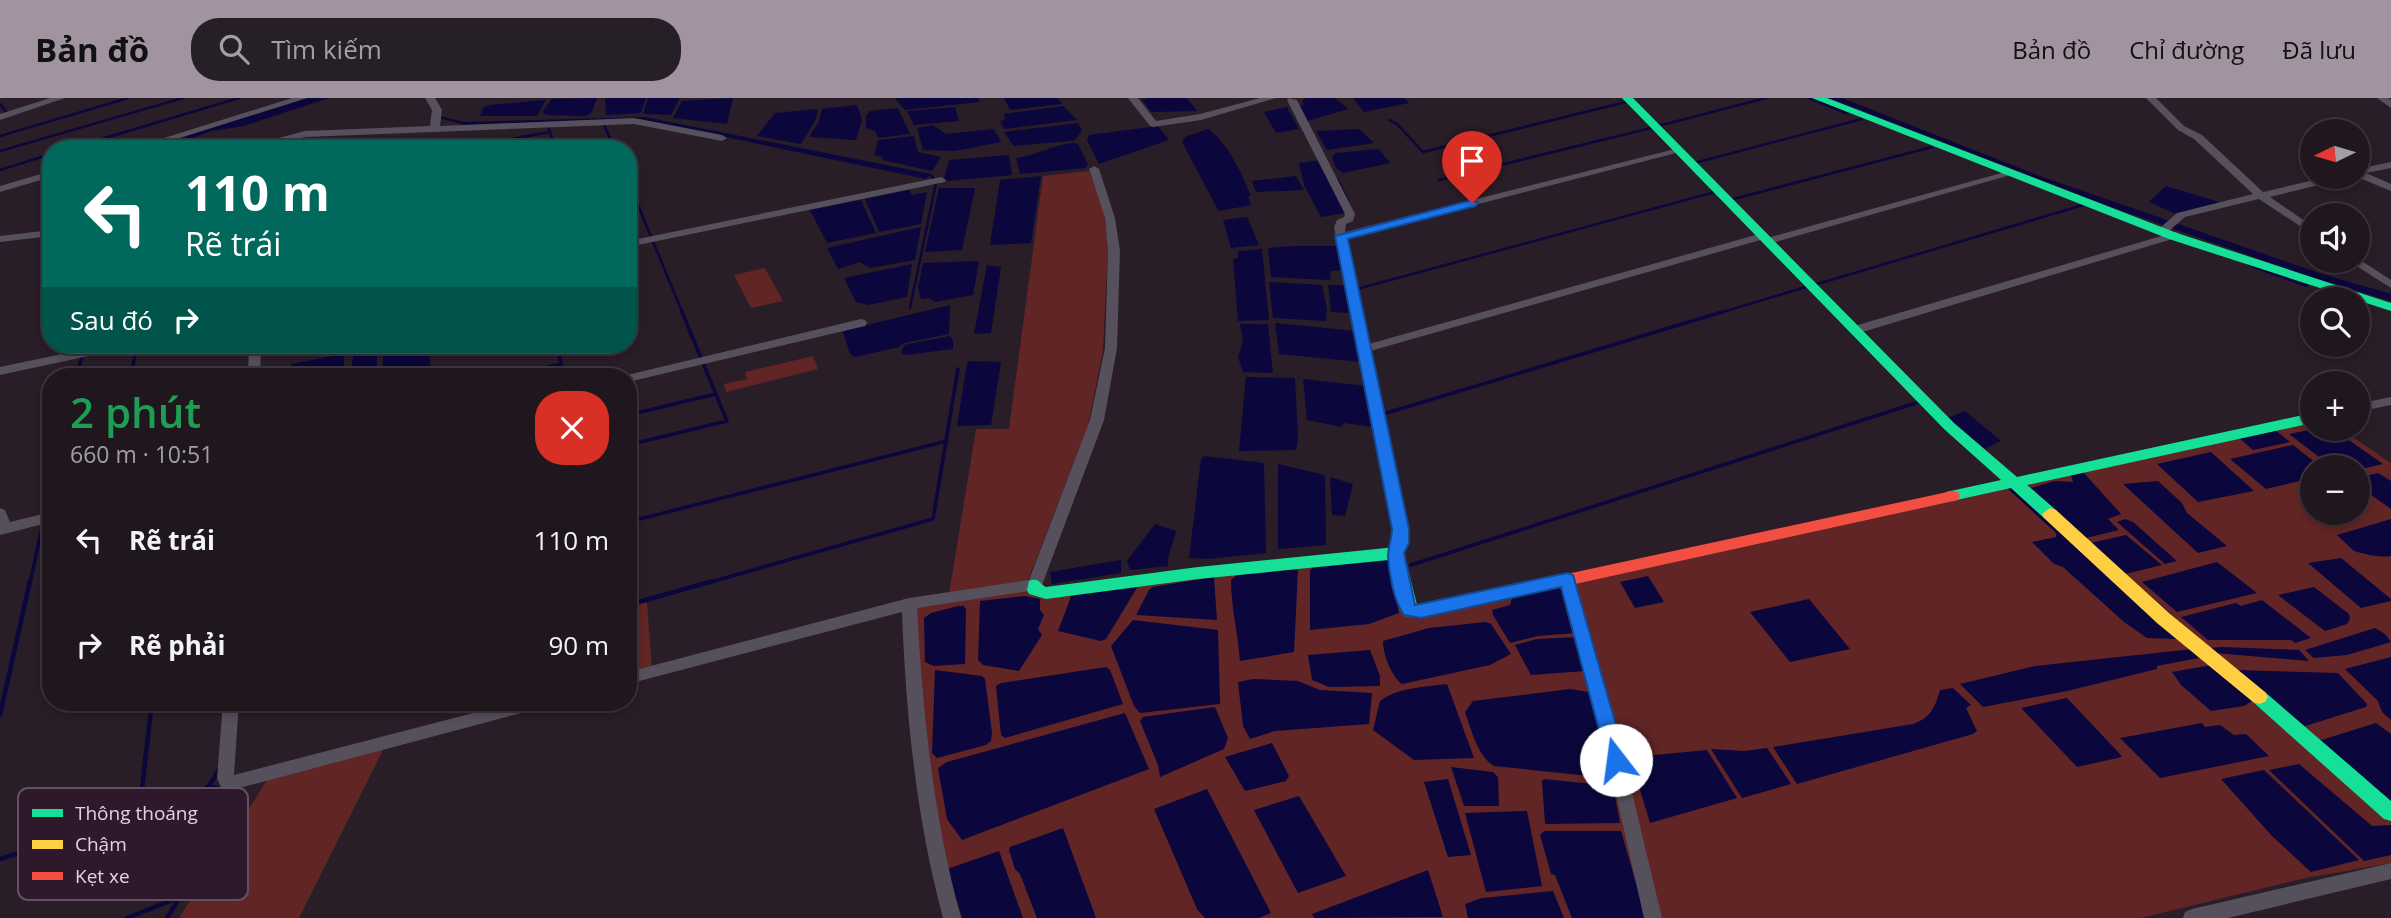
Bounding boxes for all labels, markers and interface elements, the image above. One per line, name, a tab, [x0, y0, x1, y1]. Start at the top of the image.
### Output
search box	[191, 18, 681, 81]
text: Bản đồ	[35, 27, 149, 72]
icon: search	[215, 30, 253, 68]
text: Tìm kiếm	[271, 31, 382, 67]
text: Bản đồ	[2012, 33, 2091, 66]
text: Chỉ đường	[2129, 33, 2244, 66]
text: Đã lưu	[2282, 33, 2356, 66]
north arrow	[2300, 119, 2370, 189]
map controls	[2300, 119, 2370, 525]
pin	[1442, 131, 1502, 203]
icon: arrive	[1453, 142, 1491, 180]
text: 110 m	[185, 159, 330, 225]
icon: left	[70, 168, 161, 259]
button: sound	[2300, 203, 2370, 273]
text: Rẽ trái	[185, 222, 281, 265]
button: search	[2300, 287, 2370, 357]
icon: right	[167, 301, 205, 339]
text: Sau đó	[70, 302, 153, 338]
button: +	[2300, 371, 2370, 441]
text: 2 phút	[70, 383, 201, 440]
button: close	[535, 391, 609, 465]
text: 660 m · 10:51	[70, 438, 213, 470]
button: −	[2300, 455, 2370, 525]
icon: left	[70, 521, 108, 559]
text: Rẽ trái	[129, 522, 215, 558]
text: 110 m	[534, 522, 609, 558]
icon: right	[70, 626, 108, 664]
text: Rẽ phải	[129, 627, 225, 663]
text: 90 m	[548, 627, 609, 663]
position arrow	[1579, 723, 1653, 797]
legend	[18, 788, 248, 900]
text: Thông thoáng	[75, 800, 198, 826]
text: Chậm	[75, 831, 127, 857]
text: Kẹt xe	[75, 863, 130, 889]

